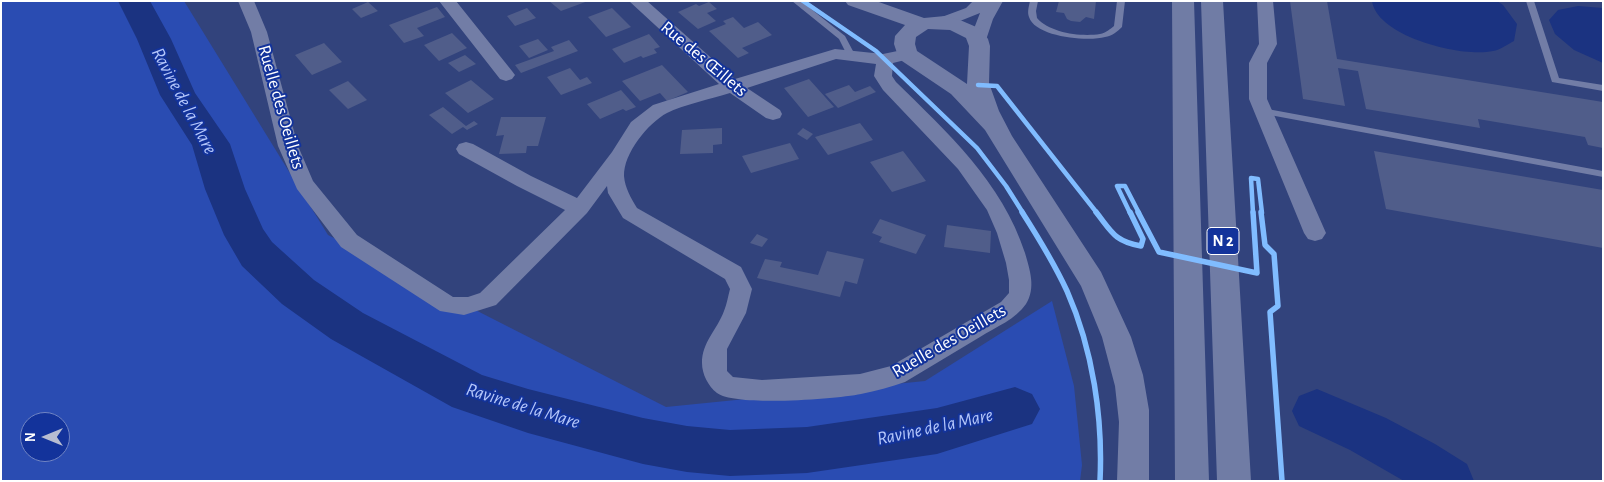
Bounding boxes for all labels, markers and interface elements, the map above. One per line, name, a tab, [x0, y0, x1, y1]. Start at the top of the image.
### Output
street label: Rue des Œillets	[656, 16, 752, 102]
street label: Ruelle des Oeillets	[253, 42, 309, 172]
water label: Ravine de la Mare	[146, 44, 222, 158]
road number: N 2	[1207, 228, 1239, 255]
street label: Ruelle des Oeillets	[888, 300, 1010, 382]
water label: Ravine de la Mare	[463, 378, 583, 434]
water label: Ravine de la Mare	[875, 404, 995, 450]
north arrow	[20, 412, 70, 462]
text: N	[24, 432, 38, 442]

